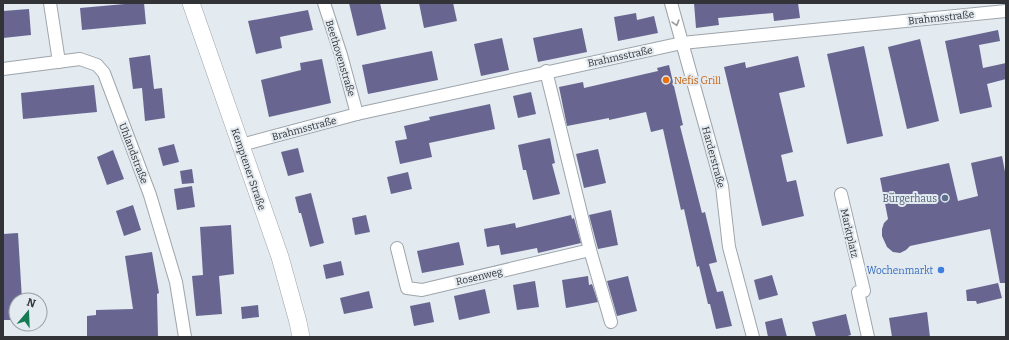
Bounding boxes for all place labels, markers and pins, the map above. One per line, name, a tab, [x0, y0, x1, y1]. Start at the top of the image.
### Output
marker: Nefis Grill	[661, 75, 671, 85]
place label: Nefis Grill	[674, 75, 721, 87]
place label: Bürgerhaus	[882, 193, 937, 205]
marker: Bürgerhaus	[940, 193, 950, 203]
place label: Wochenmarkt	[866, 265, 933, 277]
marker: Wochenmarkt	[936, 265, 946, 275]

